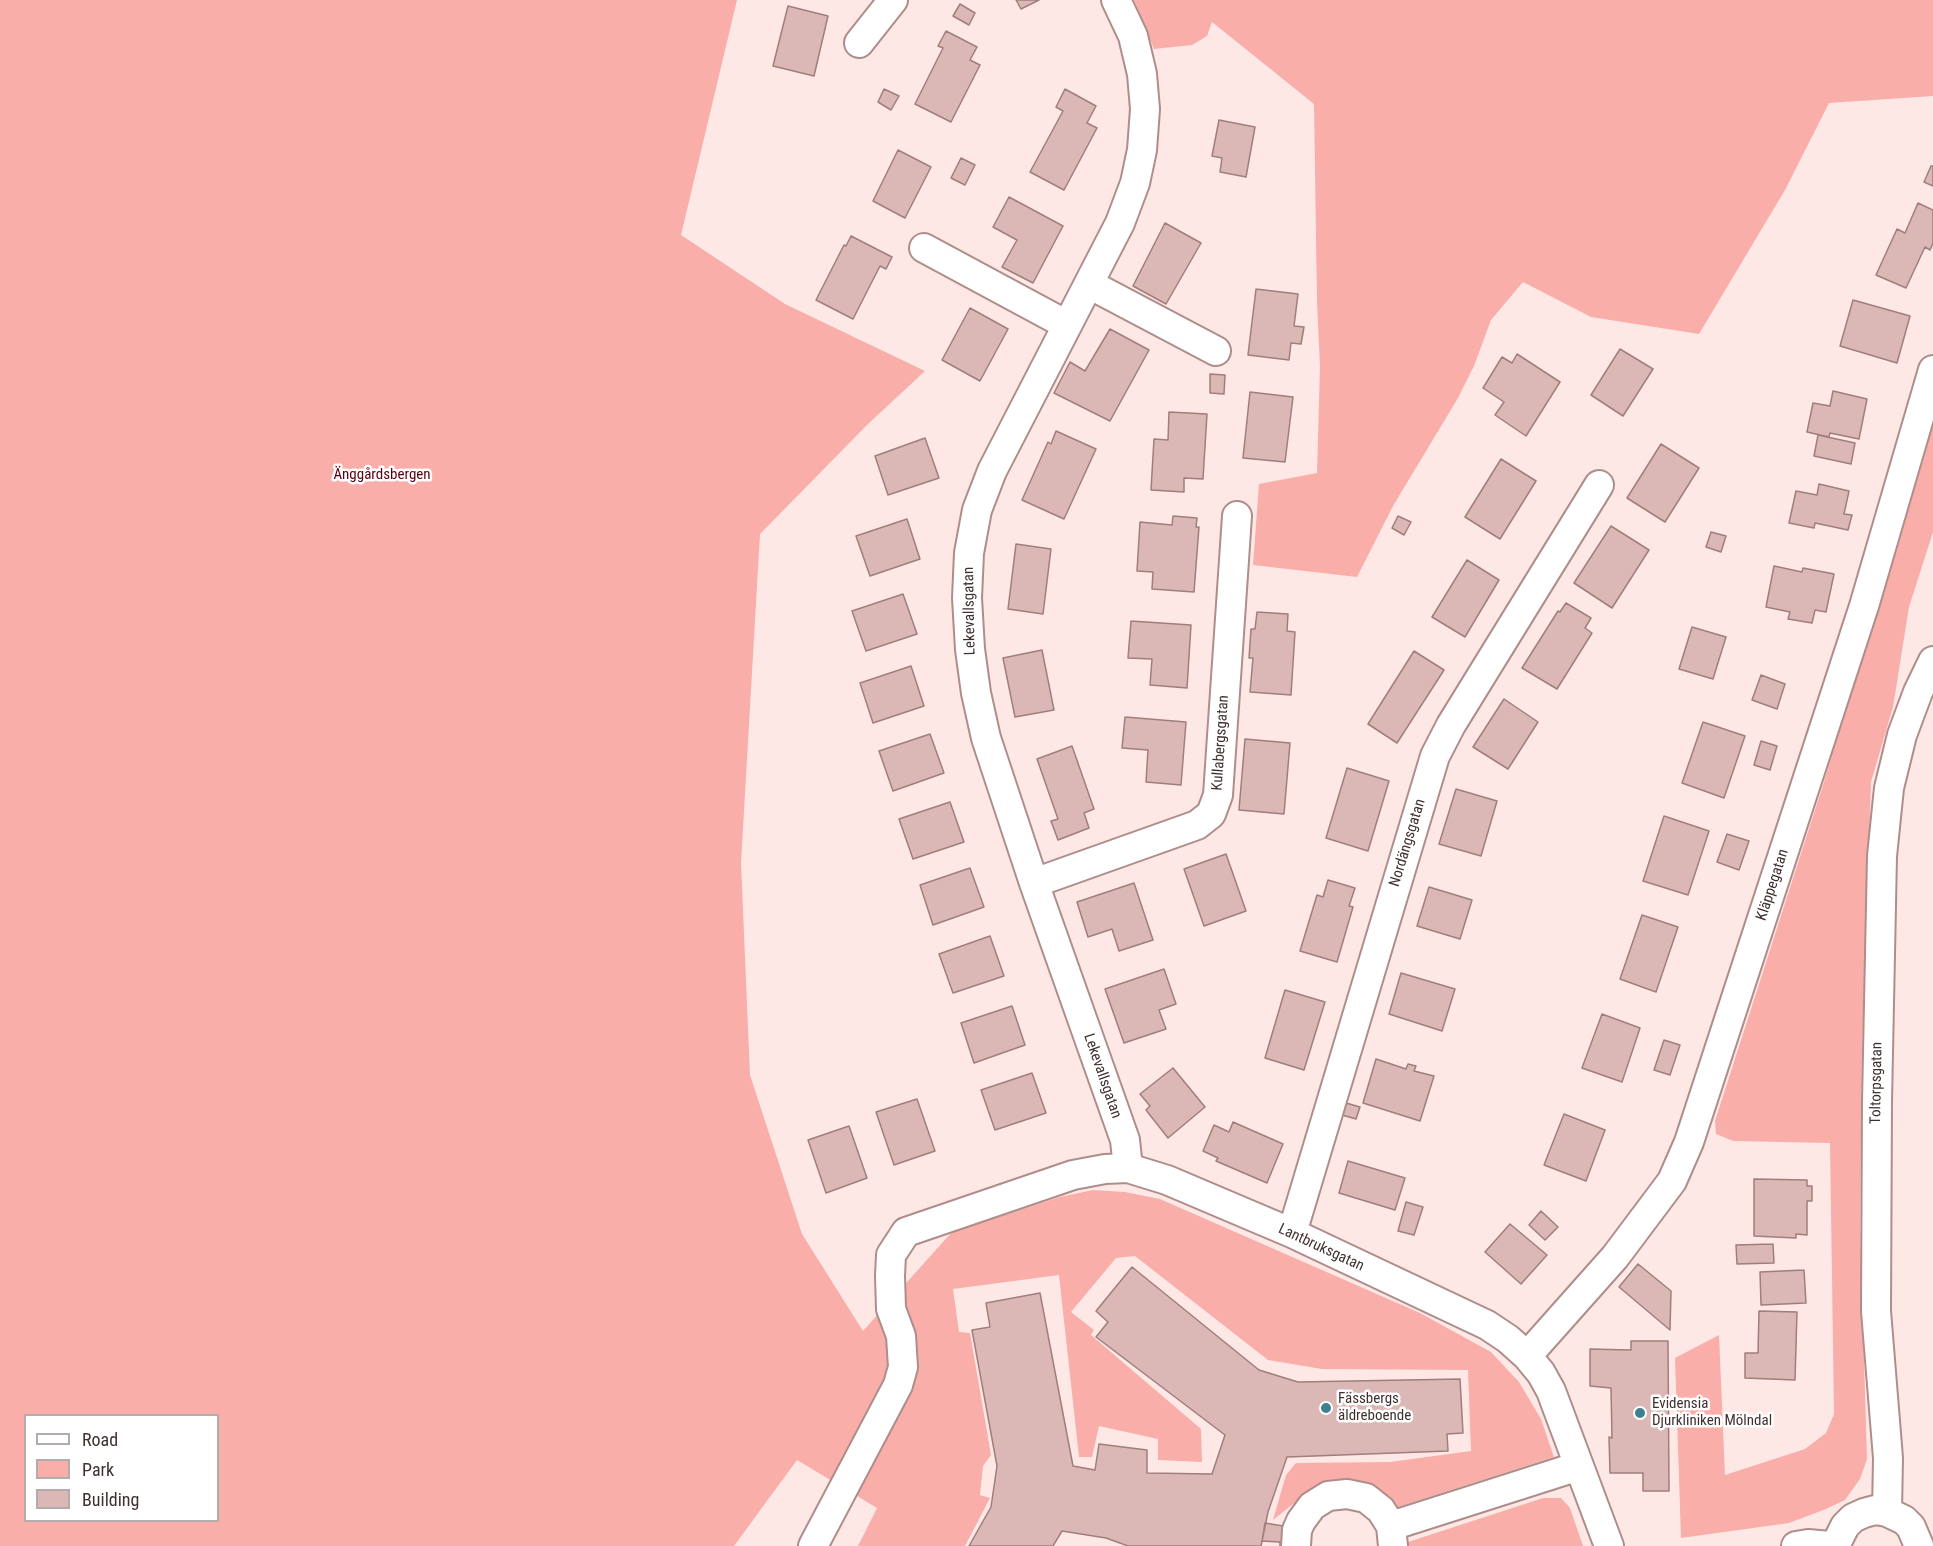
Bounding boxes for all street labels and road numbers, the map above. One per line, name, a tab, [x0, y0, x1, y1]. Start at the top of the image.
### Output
street label: Lekevallsgatan	[960, 567, 980, 655]
street label: Kullabergsgatan	[1209, 695, 1233, 791]
street label: Nordängsgatan	[1386, 797, 1430, 889]
street label: Kläppegatan	[1753, 847, 1793, 923]
street label: Lekevallsgatan	[1079, 1031, 1125, 1121]
street label: Toltorpsgatan	[1867, 1042, 1887, 1124]
street label: Lantbruksgatan	[1275, 1220, 1367, 1276]

